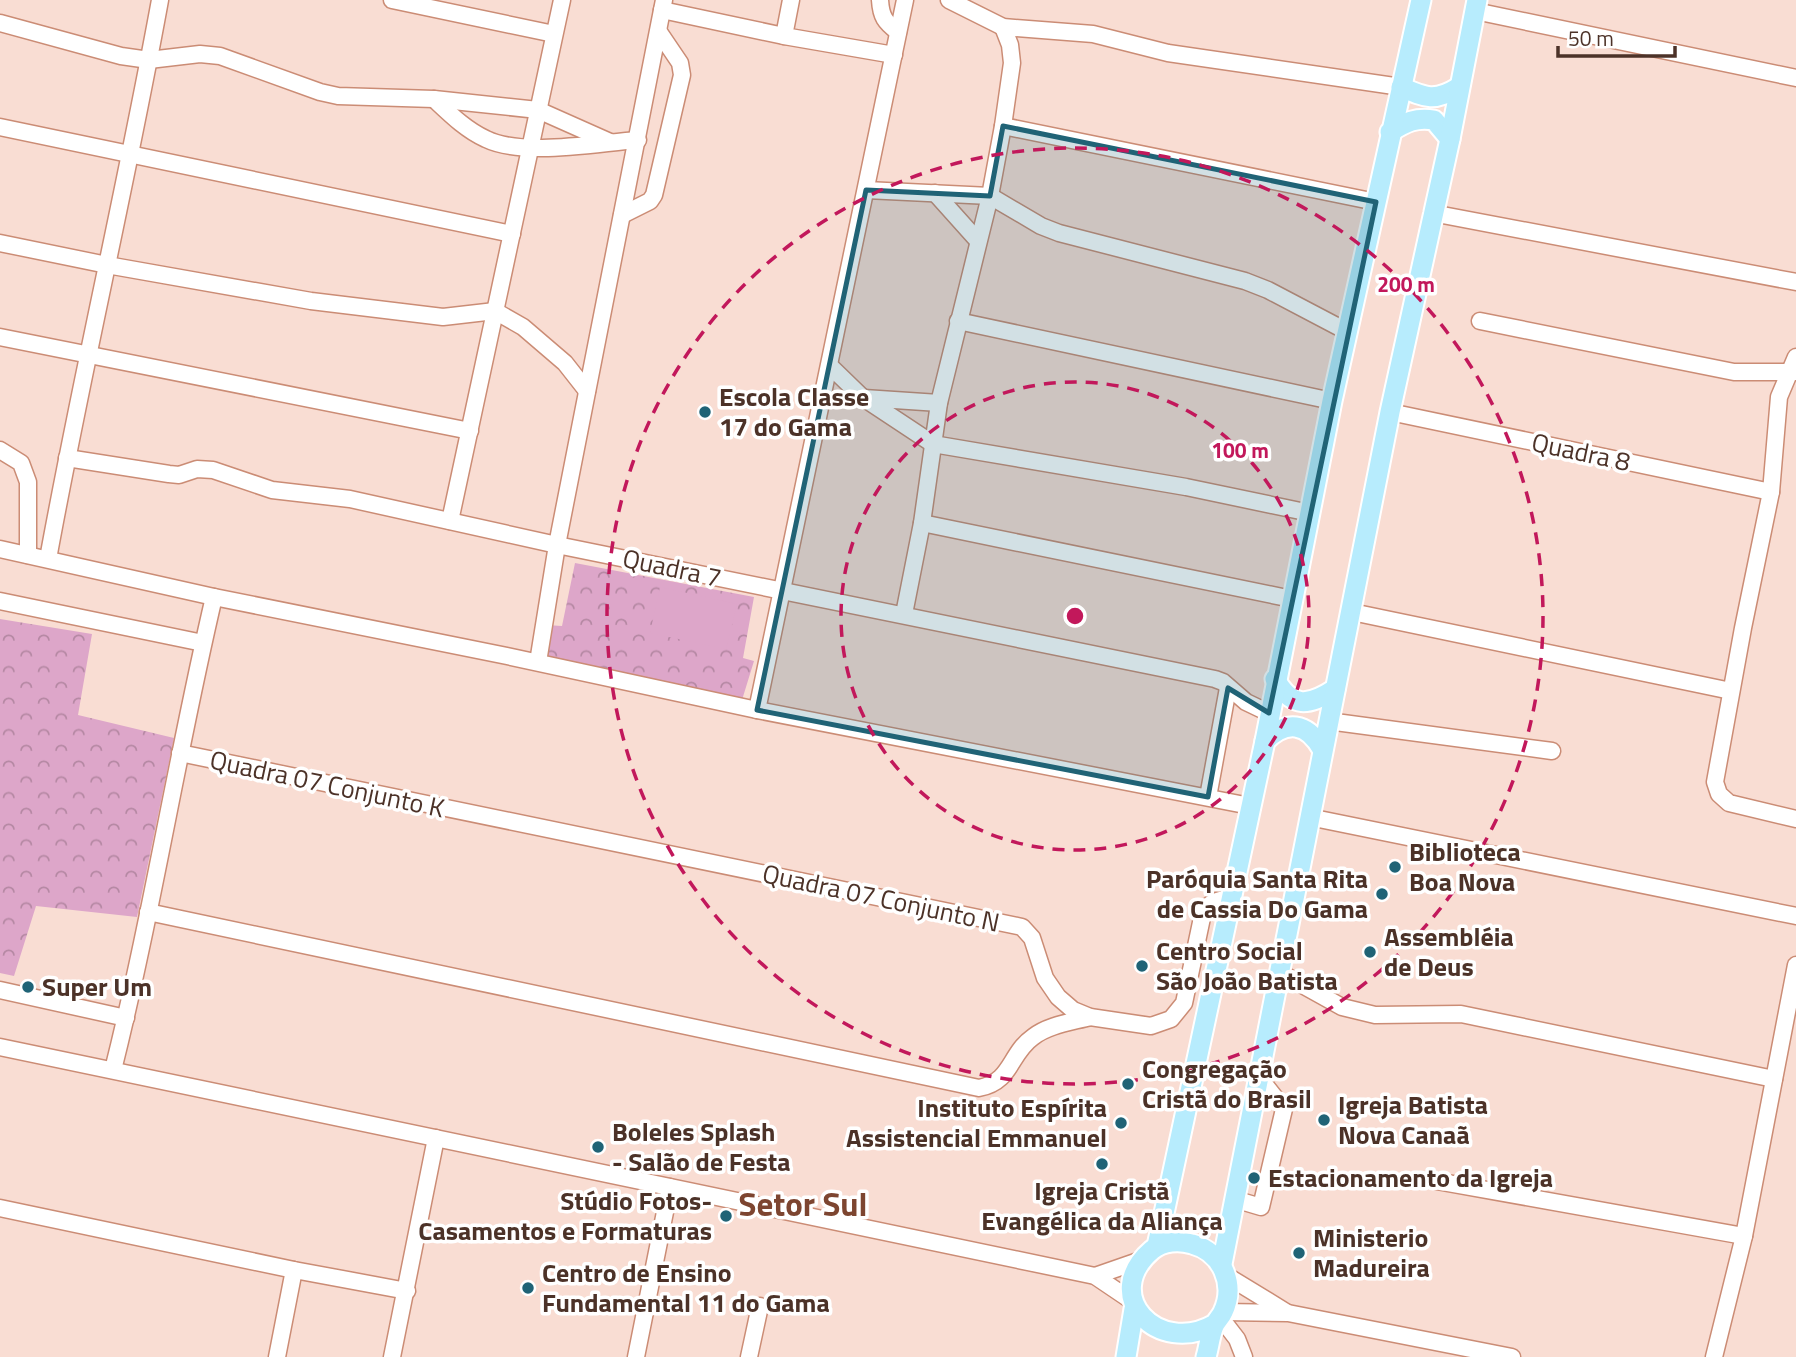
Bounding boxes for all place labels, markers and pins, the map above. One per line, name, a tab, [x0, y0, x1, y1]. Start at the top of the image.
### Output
place label: Escola Classe 17 do Gama	[719, 377, 869, 446]
marker: Escola Classe 17 do Gama	[697, 404, 713, 420]
centre of rings	[1063, 604, 1087, 628]
place label: Biblioteca Boa Nova	[1409, 832, 1521, 901]
place label: Paróquia Santa Rita de Cassia Do Gama	[1146, 859, 1368, 928]
marker: Biblioteca Boa Nova	[1387, 859, 1403, 875]
marker: Paróquia Santa Rita de Cassia Do Gama	[1374, 886, 1390, 902]
place label: Assembléia de Deus	[1384, 917, 1514, 986]
place label: Centro Social São João Batista	[1156, 931, 1338, 1000]
marker: Assembléia de Deus	[1362, 944, 1378, 960]
marker: Centro Social São João Batista	[1134, 958, 1150, 974]
place label: Super Um	[42, 967, 152, 1006]
marker: Super Um	[20, 979, 36, 995]
place label: Congregação Cristã do Brasil	[1142, 1049, 1312, 1118]
marker: Congregação Cristã do Brasil	[1120, 1076, 1136, 1092]
place label: Igreja Batista Nova Canaã	[1338, 1085, 1488, 1154]
place label: Instituto Espírita Assistencial Emmanuel	[846, 1088, 1107, 1157]
place label: Boleles Splash - Salão de Festa	[612, 1112, 791, 1181]
marker: Igreja Batista Nova Canaã	[1316, 1112, 1332, 1128]
marker: Instituto Espírita Assistencial Emmanuel	[1113, 1115, 1129, 1131]
marker: Boleles Splash - Salão de Festa	[590, 1139, 606, 1155]
marker: Igreja Cristã Evangélica da Aliança	[1094, 1156, 1110, 1172]
place label: Estacionamento da Igreja	[1268, 1158, 1553, 1197]
marker: Estacionamento da Igreja	[1246, 1170, 1262, 1186]
place label: Igreja Cristã Evangélica da Aliança	[981, 1171, 1223, 1240]
place label: Stúdio Fotos- Casamentos e Formaturas	[418, 1181, 712, 1250]
marker: Stúdio Fotos- Casamentos e Formaturas	[718, 1208, 734, 1224]
place label: Ministerio Madureira	[1313, 1218, 1430, 1287]
marker: Ministerio Madureira	[1291, 1245, 1307, 1261]
place label: Centro de Ensino Fundamental 11 do Gama	[542, 1253, 830, 1322]
marker: Centro de Ensino Fundamental 11 do Gama	[520, 1280, 536, 1296]

